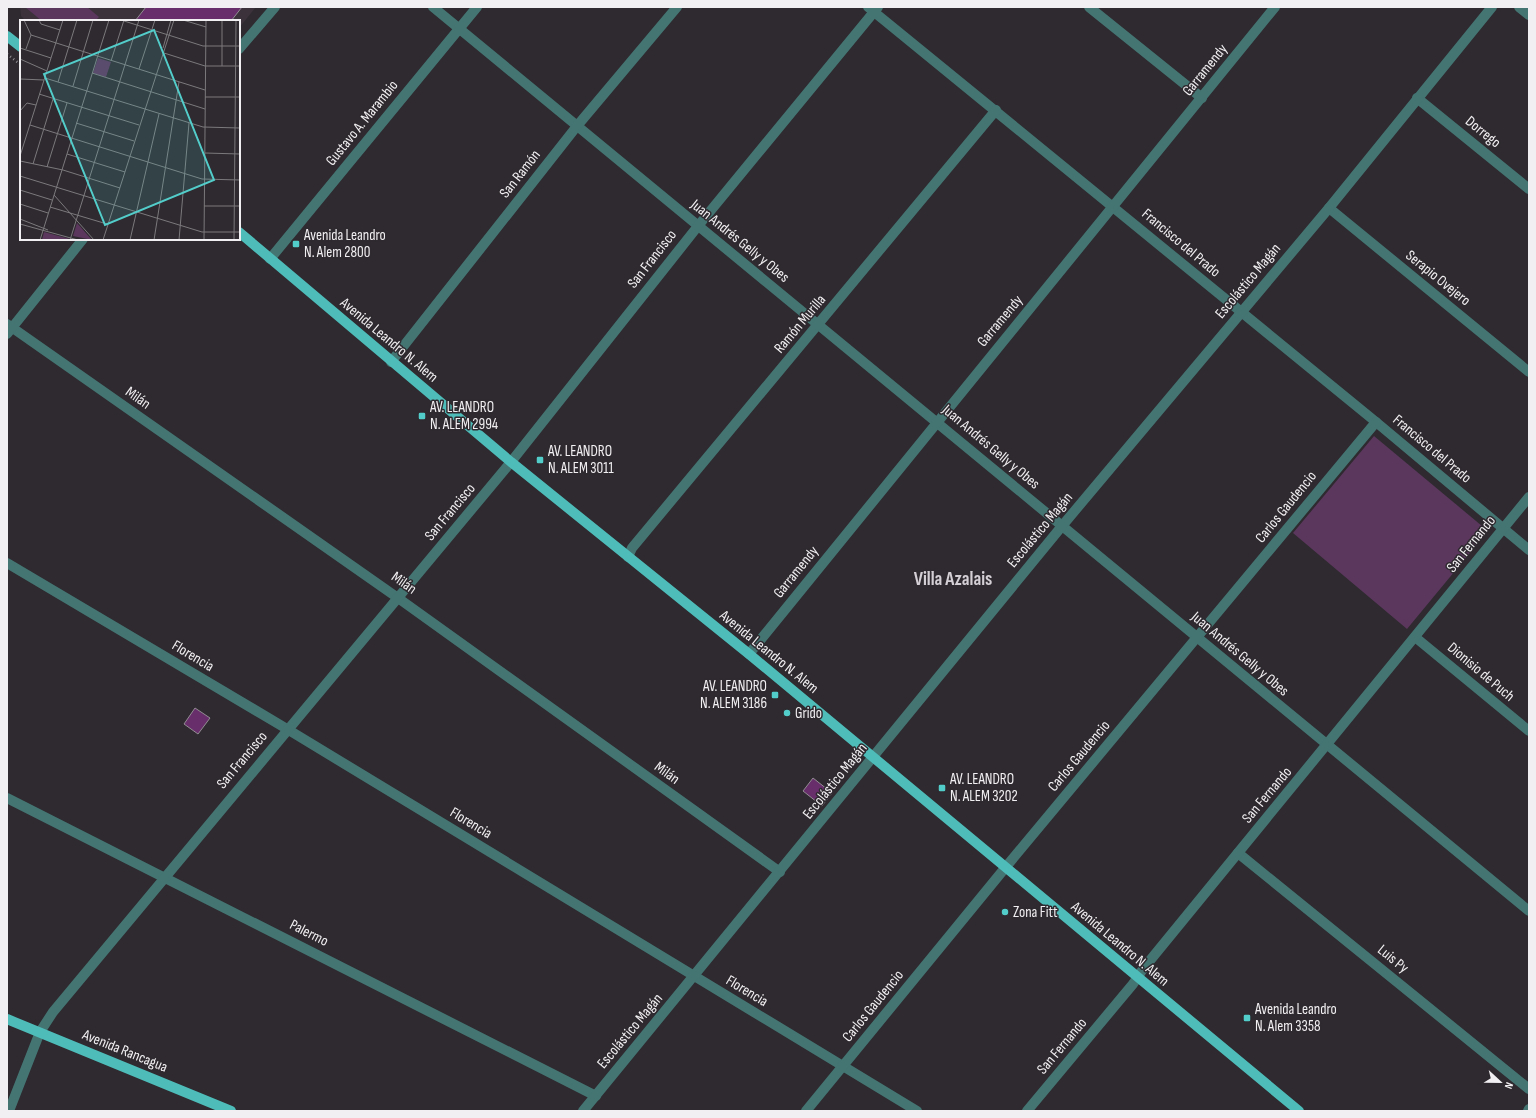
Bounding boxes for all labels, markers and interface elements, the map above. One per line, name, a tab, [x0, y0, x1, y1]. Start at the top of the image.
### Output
inset map	[20, 20, 240, 240]
street label: Garramendy	[1178, 40, 1232, 100]
street label: Gustavo A. Marambio	[322, 76, 402, 170]
street label: Dorrego	[1461, 112, 1505, 152]
street label: San Ramón	[495, 146, 545, 202]
street label: Juan Andrés Gelly y Obes	[686, 195, 793, 287]
street label: Francisco del Prado	[1138, 205, 1224, 281]
place label: Avenida Leandro N. Alem 2800	[303, 226, 386, 262]
street label: San Francisco	[623, 226, 681, 292]
marker: Avenida Leandro N. Alem 2800	[291, 239, 301, 249]
street label: Escolástico Magán	[1211, 240, 1285, 322]
street label: Serapio Ovejero	[1402, 246, 1474, 310]
street label: Ramón Murilla	[770, 291, 830, 357]
street label: Garramendy	[973, 291, 1027, 351]
street label: Avenida Leandro N. Alem	[335, 293, 442, 387]
street label: Milán	[122, 383, 154, 413]
place label: AV. LEANDRO N. ALEM 2994	[429, 398, 498, 434]
street label: Juan Andrés Gelly y Obes	[938, 400, 1044, 493]
marker: AV. LEANDRO N. ALEM 2994	[417, 411, 427, 421]
street label: Francisco del Prado	[1389, 411, 1475, 487]
place label: AV. LEANDRO N. ALEM 3011	[547, 442, 615, 478]
marker: AV. LEANDRO N. ALEM 3011	[535, 455, 545, 465]
street label: Carlos Gaudencio	[1251, 467, 1321, 547]
street label: San Francisco	[420, 479, 480, 545]
street label: Escolástico Magán	[1003, 489, 1077, 571]
street label: San Fernando	[1442, 512, 1500, 576]
street label: Garramendy	[769, 542, 823, 602]
street label: Milán	[388, 568, 420, 598]
district label: Villa Azalais	[914, 568, 992, 591]
street label: Avenida Leandro N. Alem	[715, 606, 822, 698]
street label: Juan Andrés Gelly y Obes	[1187, 607, 1293, 700]
street label: Florencia	[168, 636, 218, 676]
street label: Dionisio de Puch	[1443, 638, 1519, 706]
place label: AV. LEANDRO N. ALEM 3186	[700, 677, 767, 713]
marker: AV. LEANDRO N. ALEM 3186	[770, 690, 780, 700]
place label: Grido	[795, 704, 822, 723]
marker: Grido	[782, 708, 792, 718]
street label: Carlos Gaudencio	[1044, 717, 1114, 795]
street label: San Francisco	[212, 727, 272, 793]
street label: Escolástico Magán	[799, 739, 871, 823]
street label: Milán	[651, 757, 683, 789]
street label: San Fernando	[1238, 763, 1296, 827]
place label: AV. LEANDRO N. ALEM 3202	[949, 770, 1018, 806]
marker: AV. LEANDRO N. ALEM 3202	[937, 783, 947, 793]
street label: Florencia	[446, 803, 496, 843]
street label: Avenida Leandro N. Alem	[1066, 897, 1173, 991]
place label: Zona Fitt	[1013, 903, 1058, 922]
marker: Zona Fitt	[1000, 907, 1010, 917]
street label: Palermo	[286, 915, 332, 951]
street label: Luis Py	[1374, 941, 1413, 977]
street label: Carlos Gaudencio	[838, 966, 908, 1046]
street label: Florencia	[722, 971, 772, 1011]
street label: Escolástico Magán	[593, 990, 667, 1072]
place label: Avenida Leandro N. Alem 3358	[1254, 1000, 1337, 1036]
marker: Avenida Leandro N. Alem 3358	[1242, 1013, 1252, 1023]
street label: San Fernando	[1033, 1014, 1091, 1078]
street label: Avenida Rancagua	[79, 1025, 171, 1077]
north arrow	[1480, 1062, 1520, 1102]
text: N	[1502, 1080, 1516, 1091]

